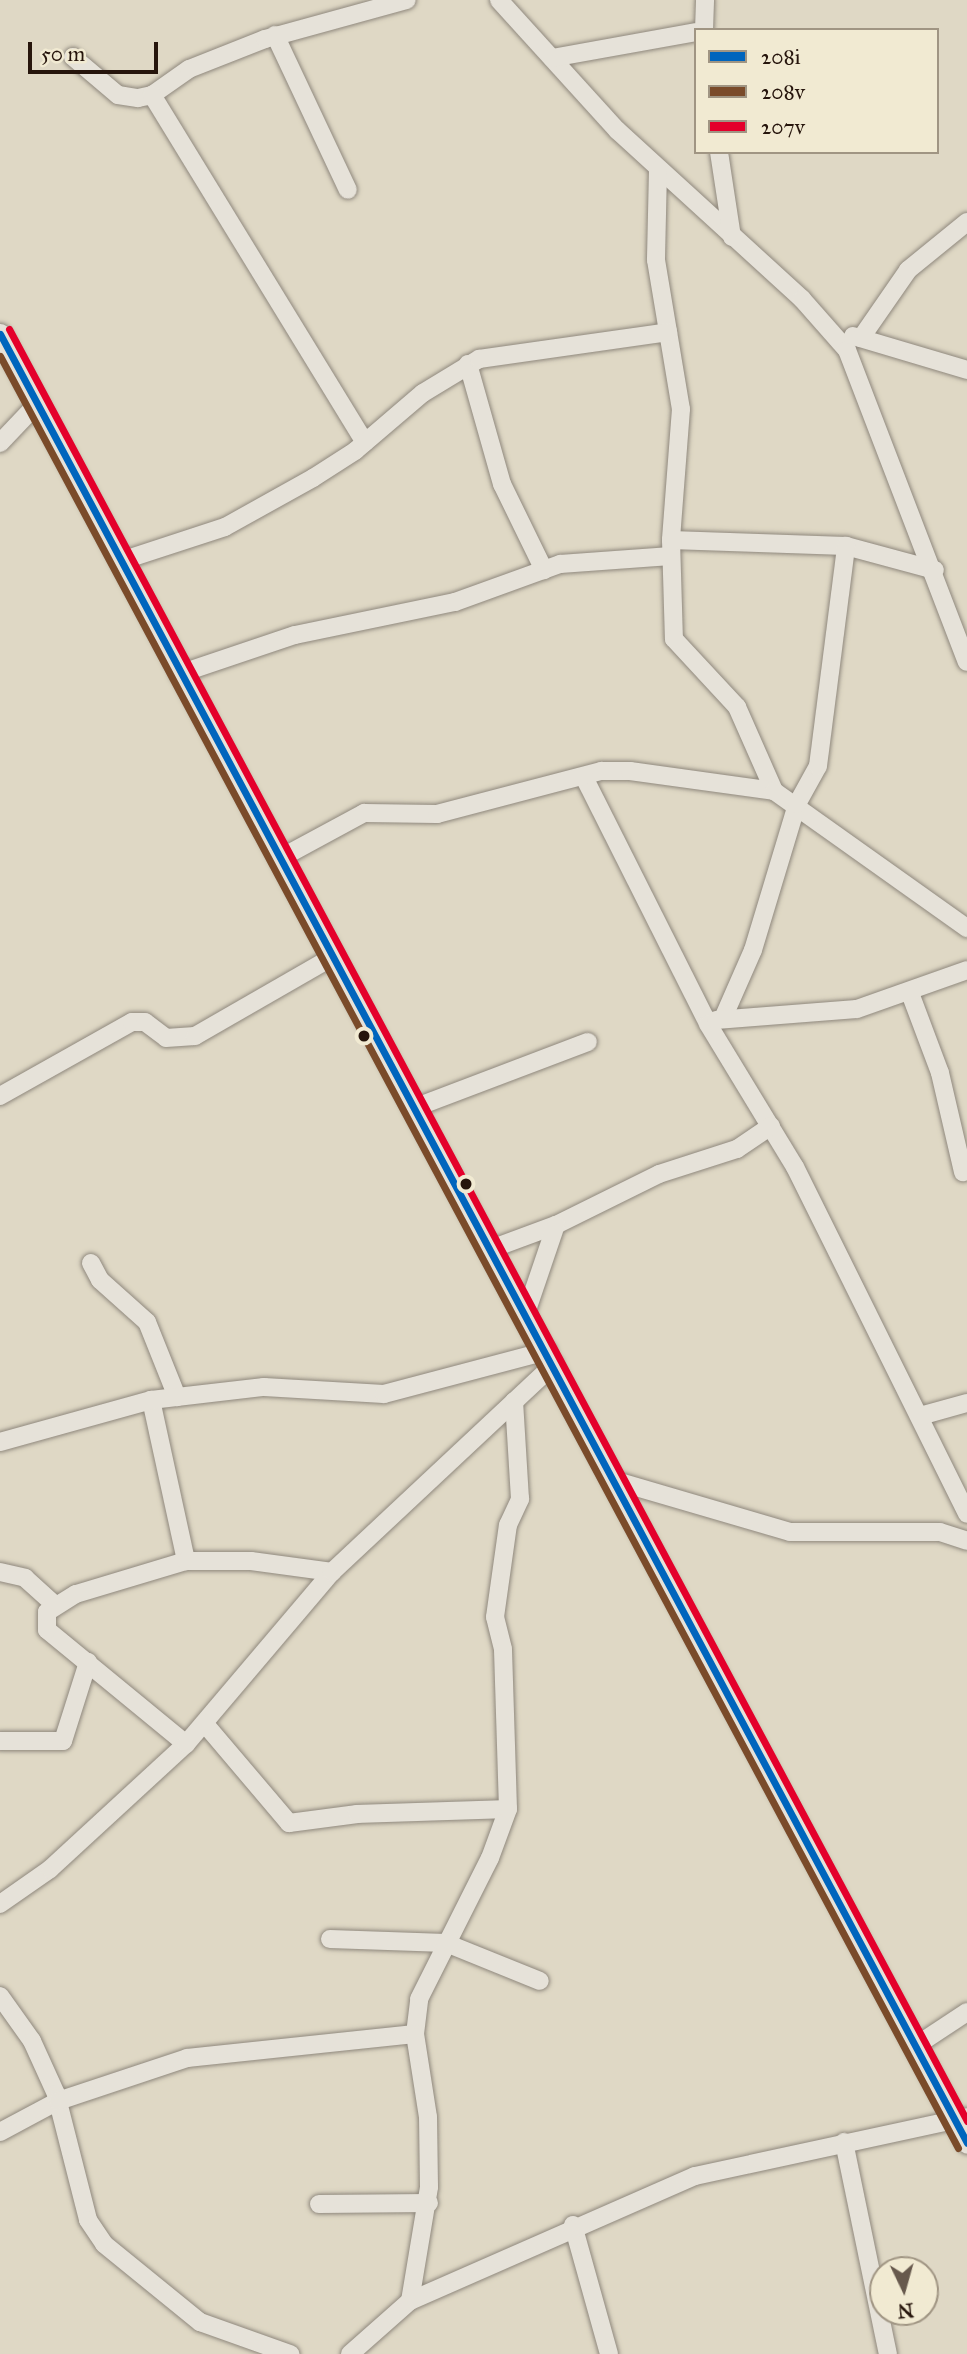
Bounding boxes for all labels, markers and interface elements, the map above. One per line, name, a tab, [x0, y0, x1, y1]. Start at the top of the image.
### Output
scale bar	[32, 28, 161, 72]
legend	[694, 28, 939, 154]
text: 50 m	[41, 41, 85, 67]
text: 208i	[761, 44, 801, 70]
text: 208v	[761, 79, 805, 105]
text: 207v	[761, 114, 805, 140]
unlabelled marker	[357, 1029, 371, 1043]
unlabelled marker	[459, 1177, 473, 1191]
north arrow	[869, 2256, 939, 2326]
text: N	[897, 2298, 915, 2323]

